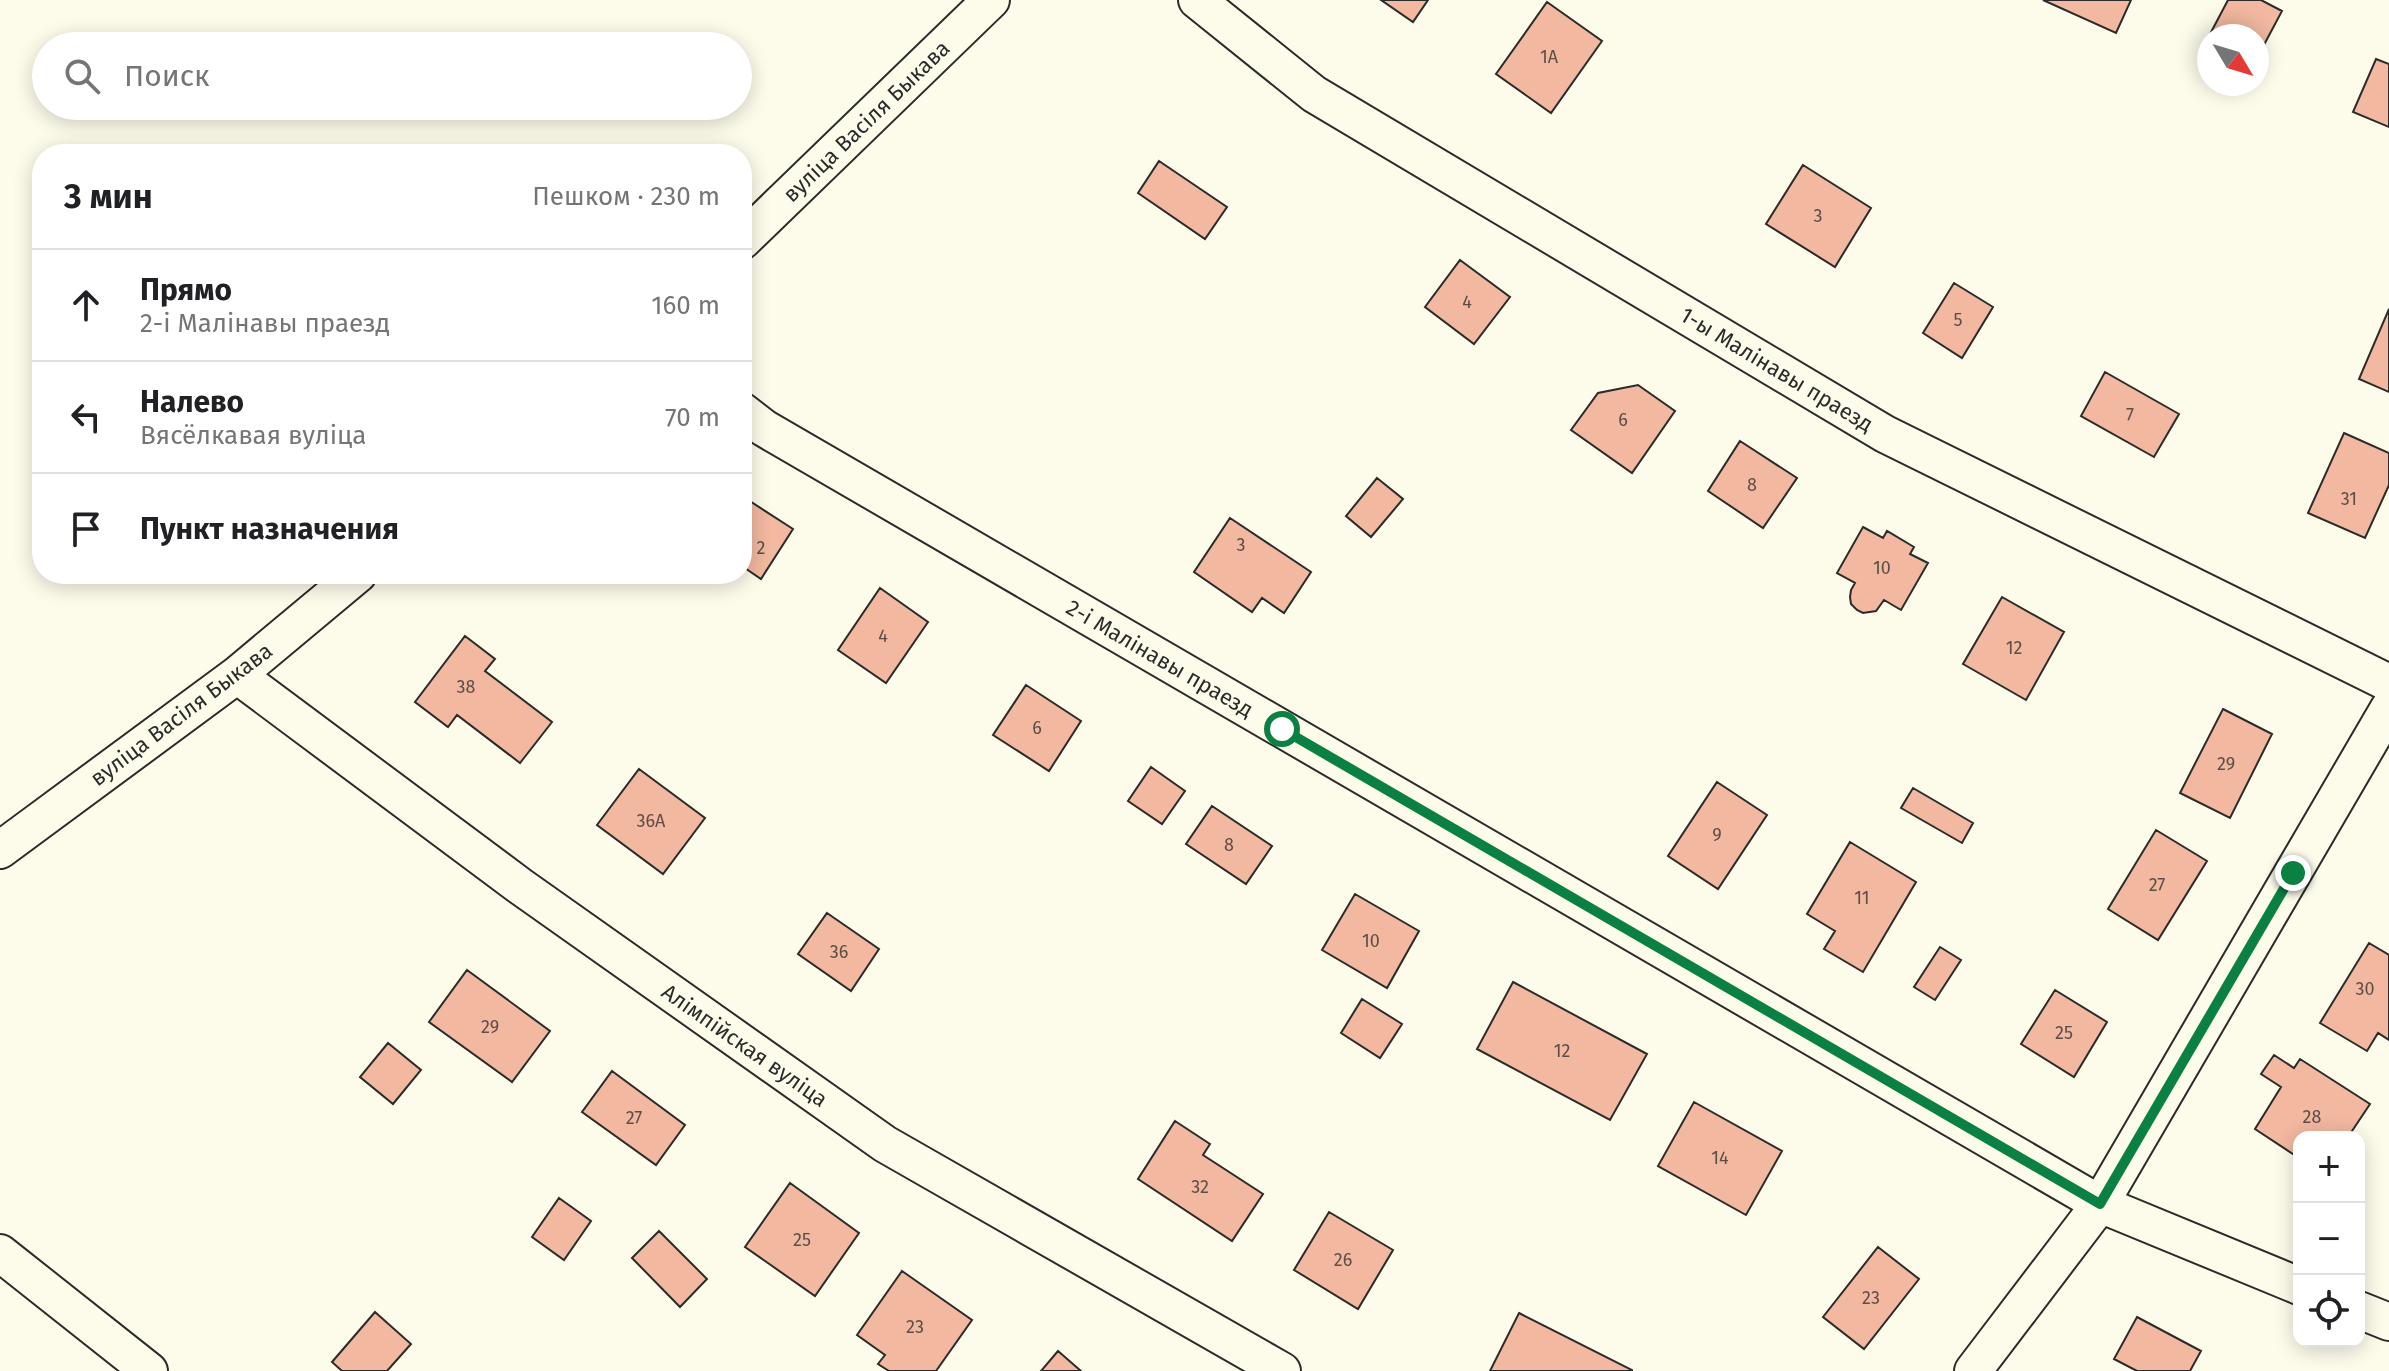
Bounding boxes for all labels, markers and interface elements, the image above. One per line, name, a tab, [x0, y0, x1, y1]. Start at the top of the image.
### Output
north arrow	[2197, 24, 2269, 96]
search box	[32, 32, 752, 120]
street label: вуліца Васіля Быкава	[777, 35, 955, 208]
house number: 1А	[1540, 46, 1559, 68]
icon: search	[60, 54, 104, 98]
text: Поиск	[124, 58, 210, 94]
text: 3 мин	[64, 176, 153, 217]
text: Пешком · 230 m	[532, 181, 720, 212]
house number: 3	[1814, 205, 1822, 227]
text: Прямо	[140, 272, 232, 308]
icon: ahead	[64, 283, 108, 327]
text: 160 m	[651, 290, 720, 321]
house number: 4	[1462, 291, 1472, 313]
street label: 1-ы Малінавы праезд	[1675, 301, 1878, 438]
text: 2-і Малінавы праезд	[140, 308, 390, 339]
house number: 5	[1953, 309, 1963, 331]
text: Налево	[140, 384, 244, 420]
icon: left	[64, 395, 108, 439]
text: 70 m	[665, 402, 720, 433]
house number: 7	[2126, 404, 2134, 426]
house number: 6	[1618, 409, 1628, 431]
text: Вясёлкавая вуліца	[140, 420, 366, 451]
house number: 8	[1747, 474, 1757, 496]
house number: 31	[2341, 488, 2357, 510]
icon: arrive	[64, 507, 108, 551]
text: Пункт назначения	[140, 511, 399, 547]
house number: 3	[1237, 534, 1245, 556]
house number: 2	[757, 537, 766, 559]
house number: 10	[1873, 557, 1891, 579]
street label: 2-і Малінавы праезд	[1061, 594, 1258, 723]
house number: 4	[878, 625, 888, 647]
street label: вуліца Васіля Быкава	[85, 637, 278, 792]
house number: 12	[2006, 637, 2022, 659]
house number: 38	[457, 676, 476, 698]
route start	[1264, 711, 1300, 747]
house number: 6	[1032, 717, 1042, 739]
house number: 29	[2217, 753, 2235, 775]
house number: 36А	[637, 810, 666, 832]
house number: 9	[1712, 824, 1722, 846]
house number: 8	[1224, 834, 1234, 856]
route end	[2275, 855, 2311, 891]
house number: 27	[2149, 874, 2165, 896]
house number: 11	[1854, 887, 1870, 909]
house number: 10	[1362, 930, 1380, 952]
house number: 36	[830, 941, 848, 963]
street label: Алімпійская вуліца	[656, 978, 833, 1113]
house number: 30	[2355, 978, 2375, 1000]
house number: 29	[481, 1016, 499, 1038]
house number: 25	[2055, 1022, 2073, 1044]
house number: 12	[1554, 1040, 1570, 1062]
house number: 28	[2303, 1106, 2321, 1128]
house number: 27	[626, 1107, 642, 1129]
map controls	[2293, 1131, 2365, 1347]
button: +	[2293, 1131, 2365, 1203]
house number: 14	[1711, 1147, 1729, 1169]
house number: 32	[1191, 1176, 1209, 1198]
button: −	[2293, 1203, 2365, 1275]
house number: 25	[793, 1229, 811, 1251]
house number: 26	[1334, 1249, 1352, 1271]
button: locate	[2293, 1275, 2365, 1347]
house number: 23	[1862, 1287, 1880, 1309]
house number: 23	[906, 1316, 924, 1338]

